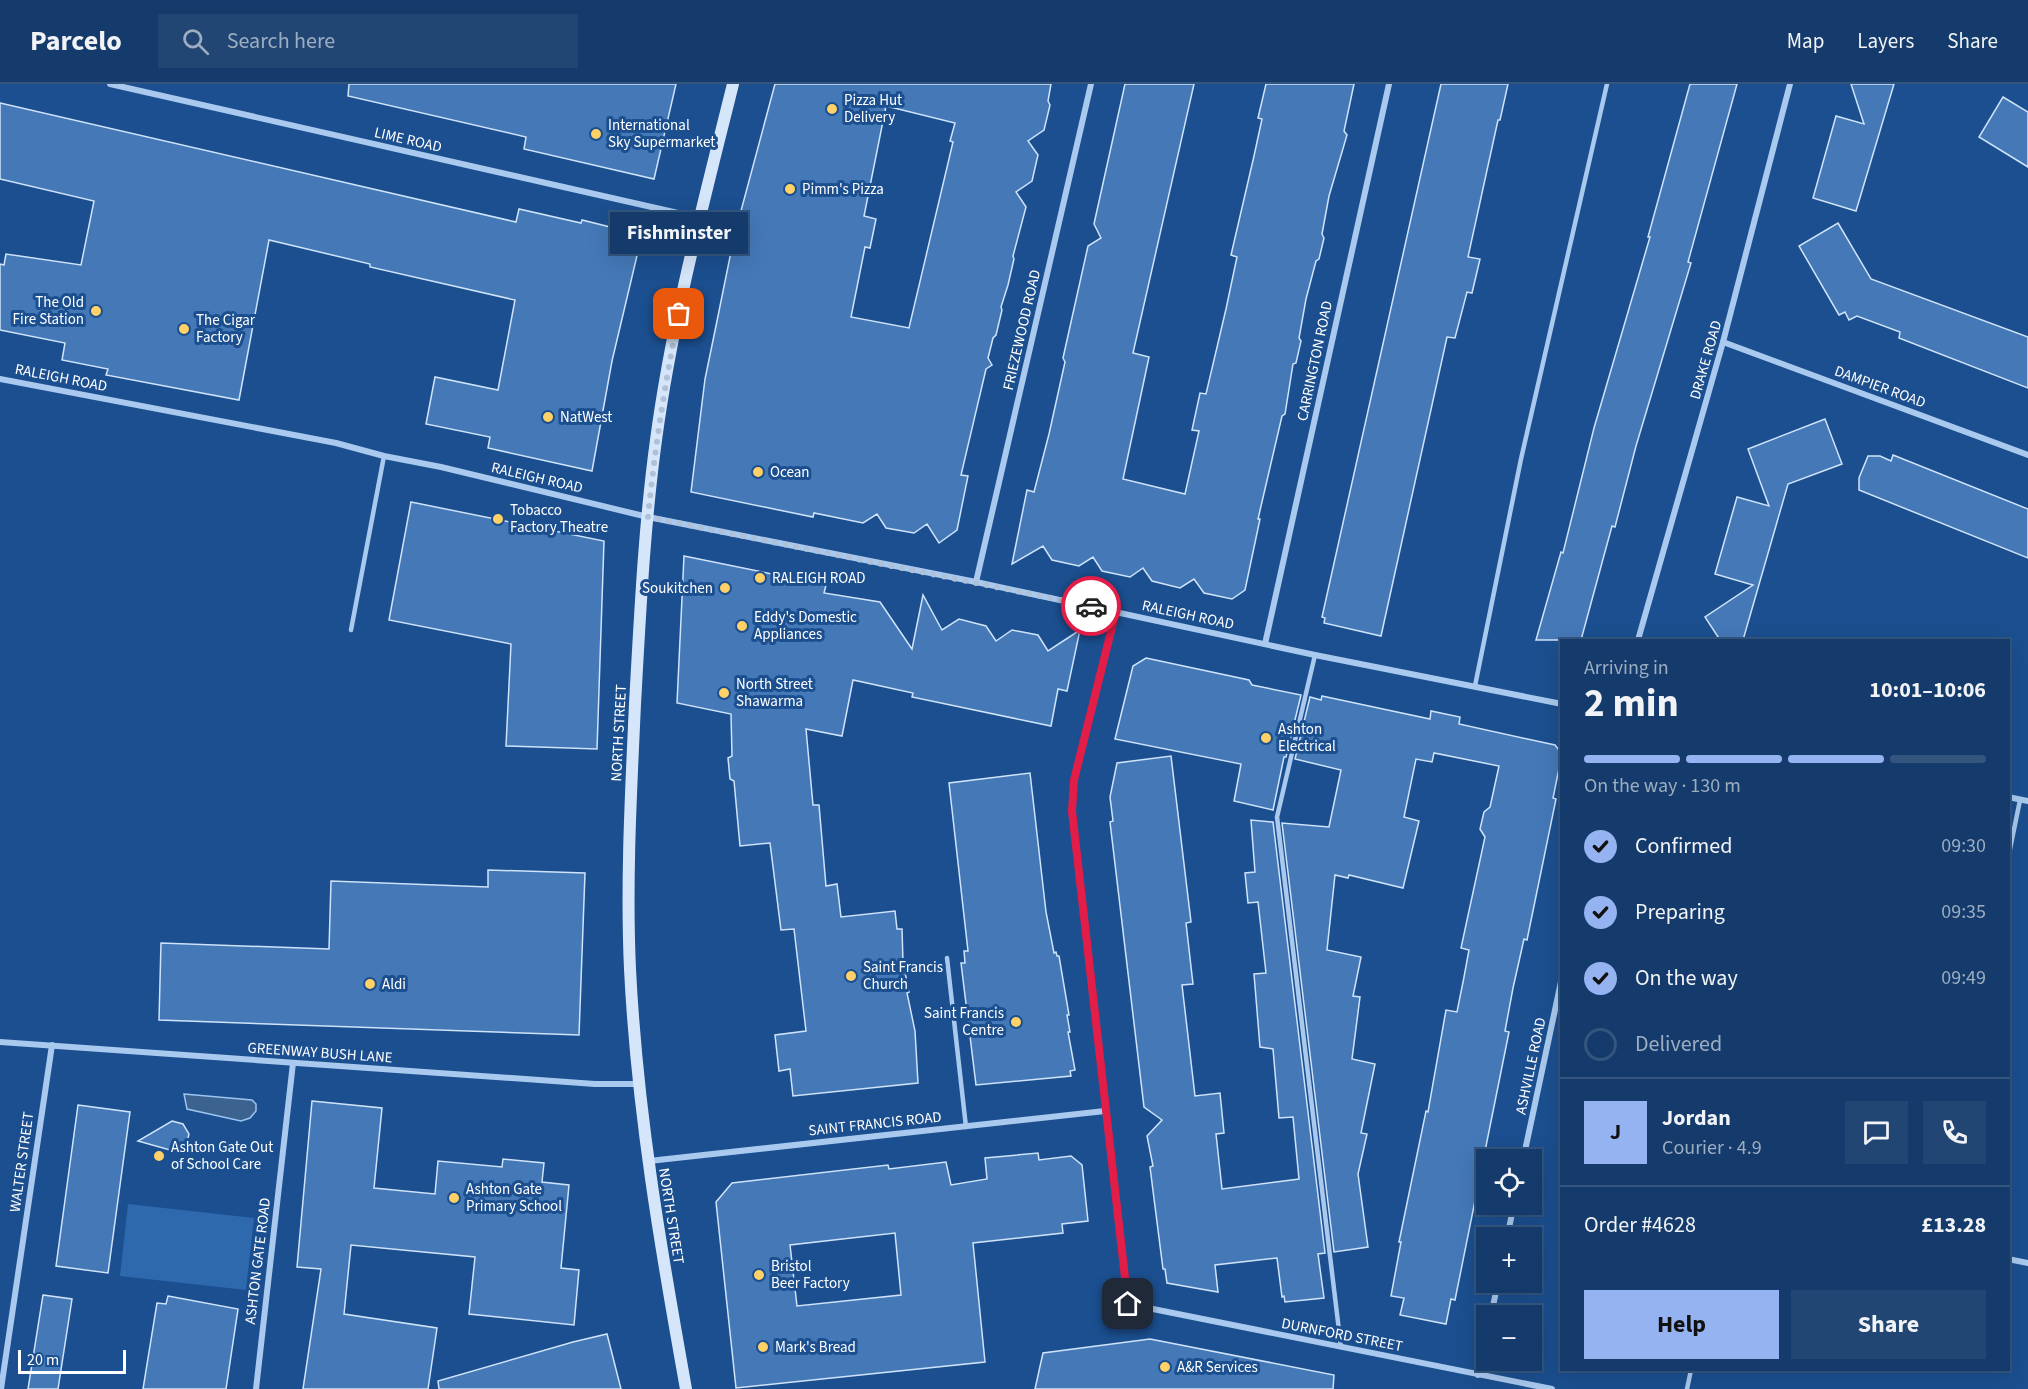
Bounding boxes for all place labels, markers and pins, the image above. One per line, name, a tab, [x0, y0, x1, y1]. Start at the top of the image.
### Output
place label: Pizza Hut Delivery	[844, 90, 902, 128]
marker: Pizza Hut Delivery	[825, 102, 839, 116]
place label: International Sky Supermarket	[608, 115, 715, 153]
marker: International Sky Supermarket	[589, 127, 603, 141]
place label: Pimm's Pizza	[802, 179, 884, 200]
marker: Pimm's Pizza	[783, 182, 797, 196]
callout: Fishminster	[610, 212, 748, 254]
pin	[653, 288, 704, 339]
place label: The Old Fire Station	[13, 292, 84, 330]
marker: The Old Fire Station	[89, 304, 103, 318]
place label: The Cigar Factory	[196, 310, 256, 348]
marker: The Cigar Factory	[177, 322, 191, 336]
place label: NatWest	[560, 407, 612, 428]
marker: NatWest	[541, 410, 555, 424]
place label: Ocean	[770, 462, 809, 483]
marker: Ocean	[751, 465, 765, 479]
place label: Tobacco Factory Theatre	[510, 500, 608, 538]
marker: Tobacco Factory Theatre	[491, 512, 505, 526]
place label: RALEIGH ROAD	[772, 568, 866, 589]
marker: RALEIGH ROAD	[753, 571, 767, 585]
place label: Soukitchen	[642, 578, 713, 599]
marker: Soukitchen	[718, 581, 732, 595]
place label: Eddy's Domestic Appliances	[754, 607, 857, 645]
marker: Eddy's Domestic Appliances	[735, 619, 749, 633]
place label: North Street Shawarma	[736, 674, 813, 712]
marker: North Street Shawarma	[717, 686, 731, 700]
place label: Ashton Electrical	[1278, 719, 1336, 757]
marker: Ashton Electrical	[1259, 731, 1273, 745]
place label: Saint Francis Church	[863, 957, 943, 995]
marker: Saint Francis Church	[844, 969, 858, 983]
place label: Aldi	[382, 974, 406, 995]
marker: Aldi	[363, 977, 377, 991]
place label: Saint Francis Centre	[924, 1003, 1004, 1041]
marker: Saint Francis Centre	[1009, 1015, 1023, 1029]
place label: Ashton Gate Out of School Care	[171, 1137, 273, 1175]
marker: Ashton Gate Out of School Care	[152, 1149, 166, 1163]
place label: Ashton Gate Primary School	[466, 1179, 562, 1217]
marker: Ashton Gate Primary School	[447, 1191, 461, 1205]
place label: Bristol Beer Factory	[771, 1256, 850, 1294]
marker: Bristol Beer Factory	[752, 1268, 766, 1282]
pin	[1102, 1278, 1153, 1329]
place label: Mark's Bread	[775, 1337, 856, 1358]
marker: Mark's Bread	[756, 1340, 770, 1354]
place label: A&R Services	[1177, 1357, 1258, 1378]
marker: A&R Services	[1158, 1360, 1172, 1374]

